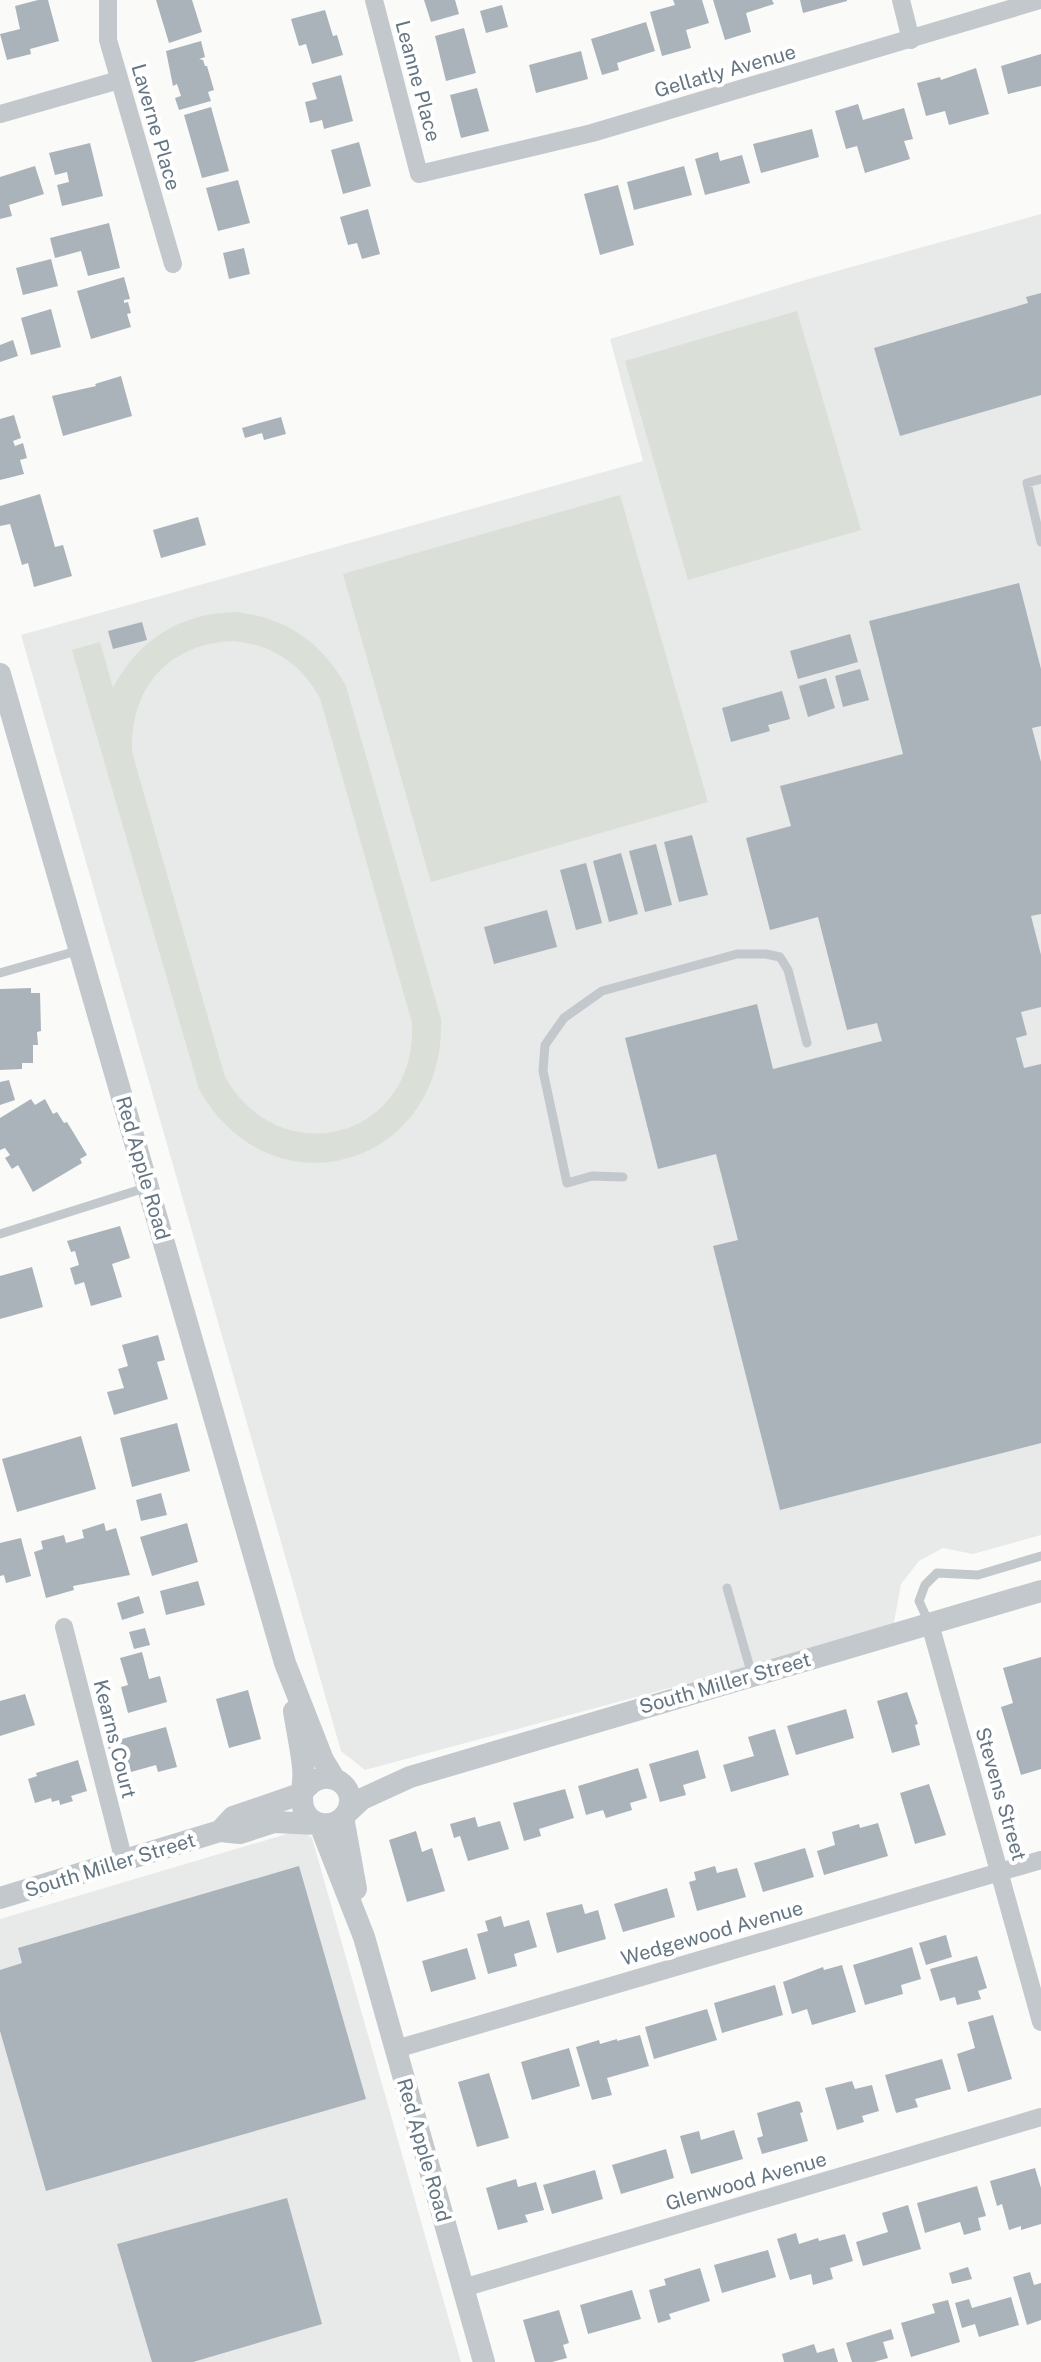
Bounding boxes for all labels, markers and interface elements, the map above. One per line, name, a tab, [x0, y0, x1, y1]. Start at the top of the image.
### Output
street label: Leanne Place	[390, 18, 446, 144]
street label: Gellatly Avenue	[652, 39, 798, 103]
street label: Laverne Place	[126, 61, 186, 193]
street label: Red Apple Road	[111, 1093, 175, 1243]
street label: South Miller Street	[637, 1647, 813, 1719]
street label: Kearns Court	[89, 1677, 141, 1801]
street label: Stevens Street	[970, 1725, 1032, 1863]
street label: South Miller Street	[22, 1828, 198, 1902]
street label: Wedgewood Avenue	[618, 1896, 806, 1970]
street label: Red Apple Road	[392, 2075, 456, 2225]
street label: Glenwood Avenue	[663, 2147, 829, 2215]

